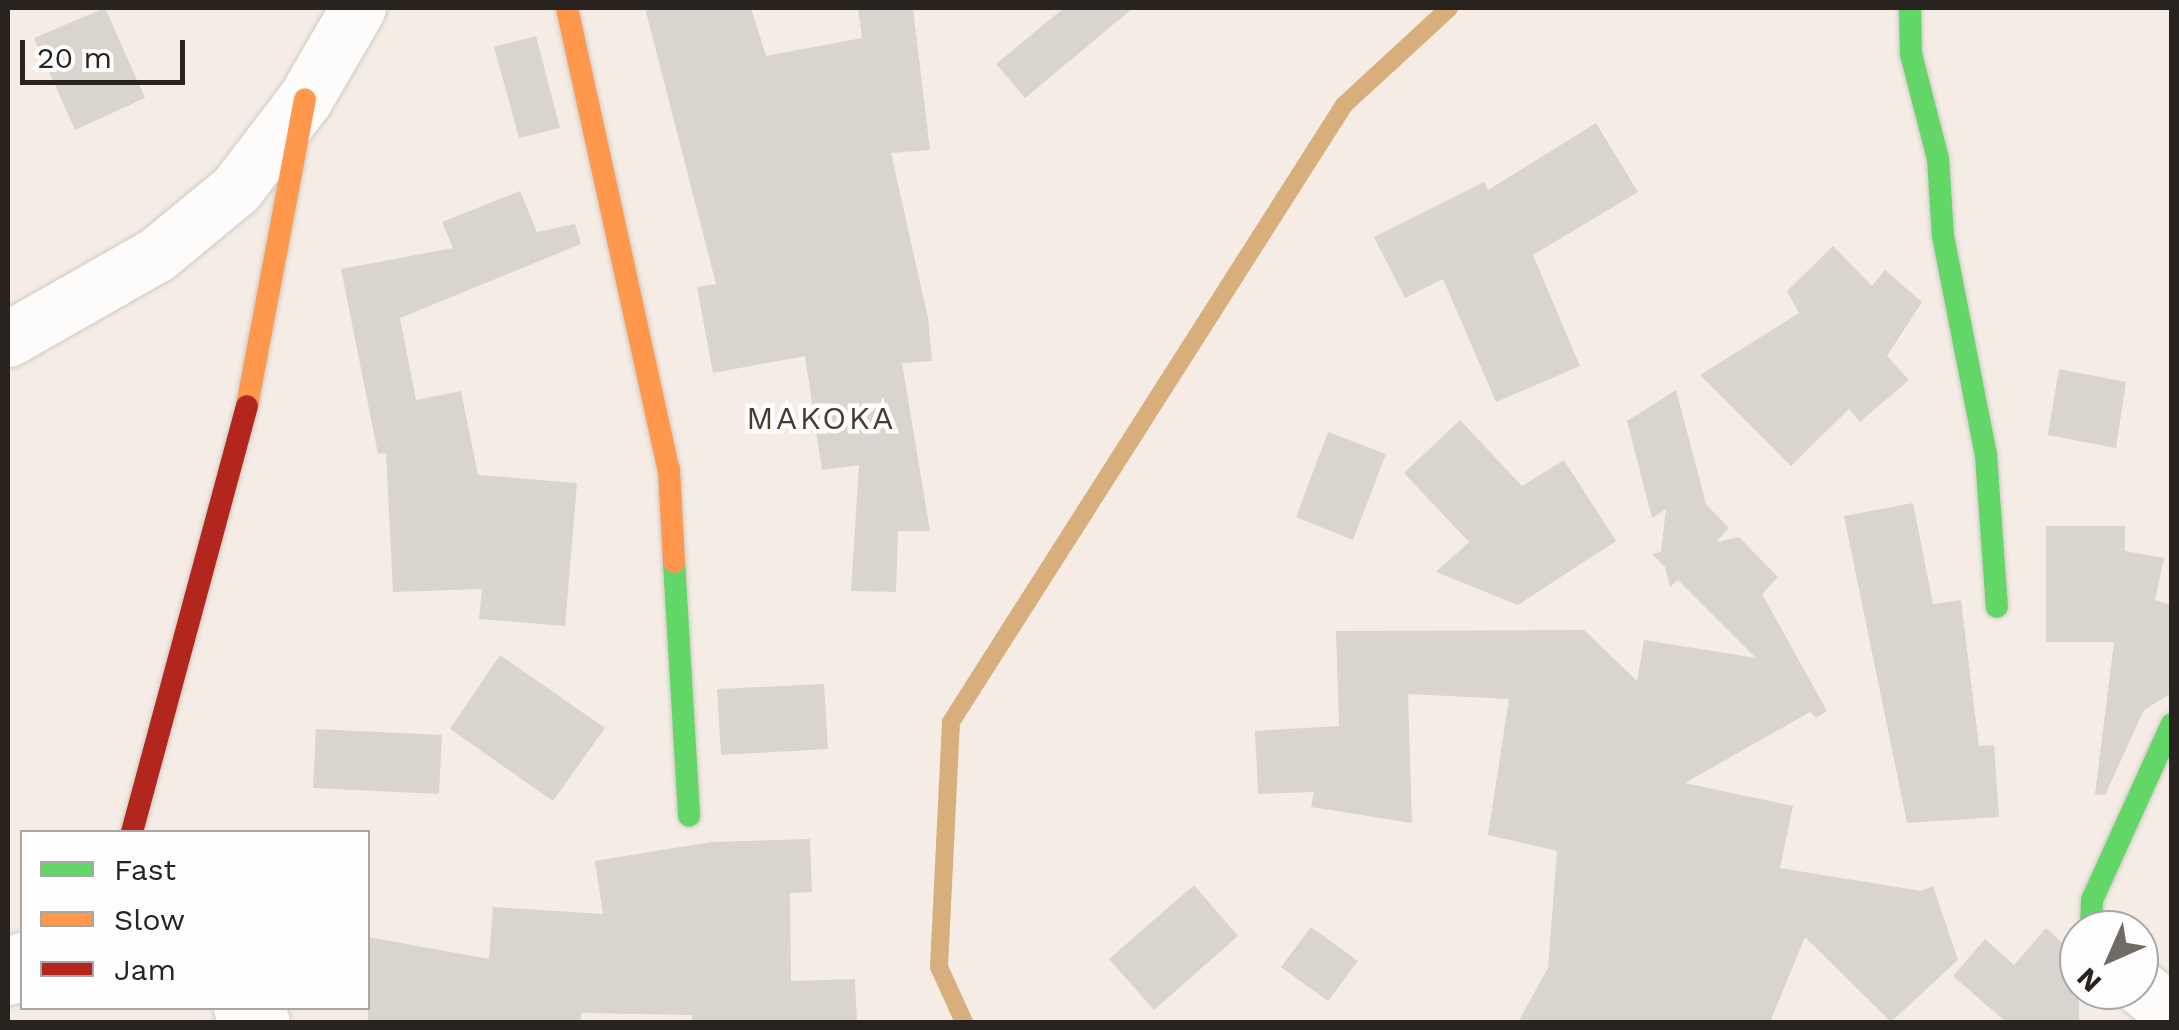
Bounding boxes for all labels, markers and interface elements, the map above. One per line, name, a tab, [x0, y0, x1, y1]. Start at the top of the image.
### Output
scale bar	[25, 20, 190, 82]
text: 20 m	[37, 40, 112, 75]
district label: MAKOKA	[746, 399, 896, 437]
legend	[20, 830, 370, 1010]
text: Fast	[114, 852, 176, 887]
text: Slow	[114, 902, 185, 937]
north arrow	[2059, 910, 2159, 1010]
text: Jam	[114, 952, 176, 987]
text: N	[2070, 961, 2108, 999]

